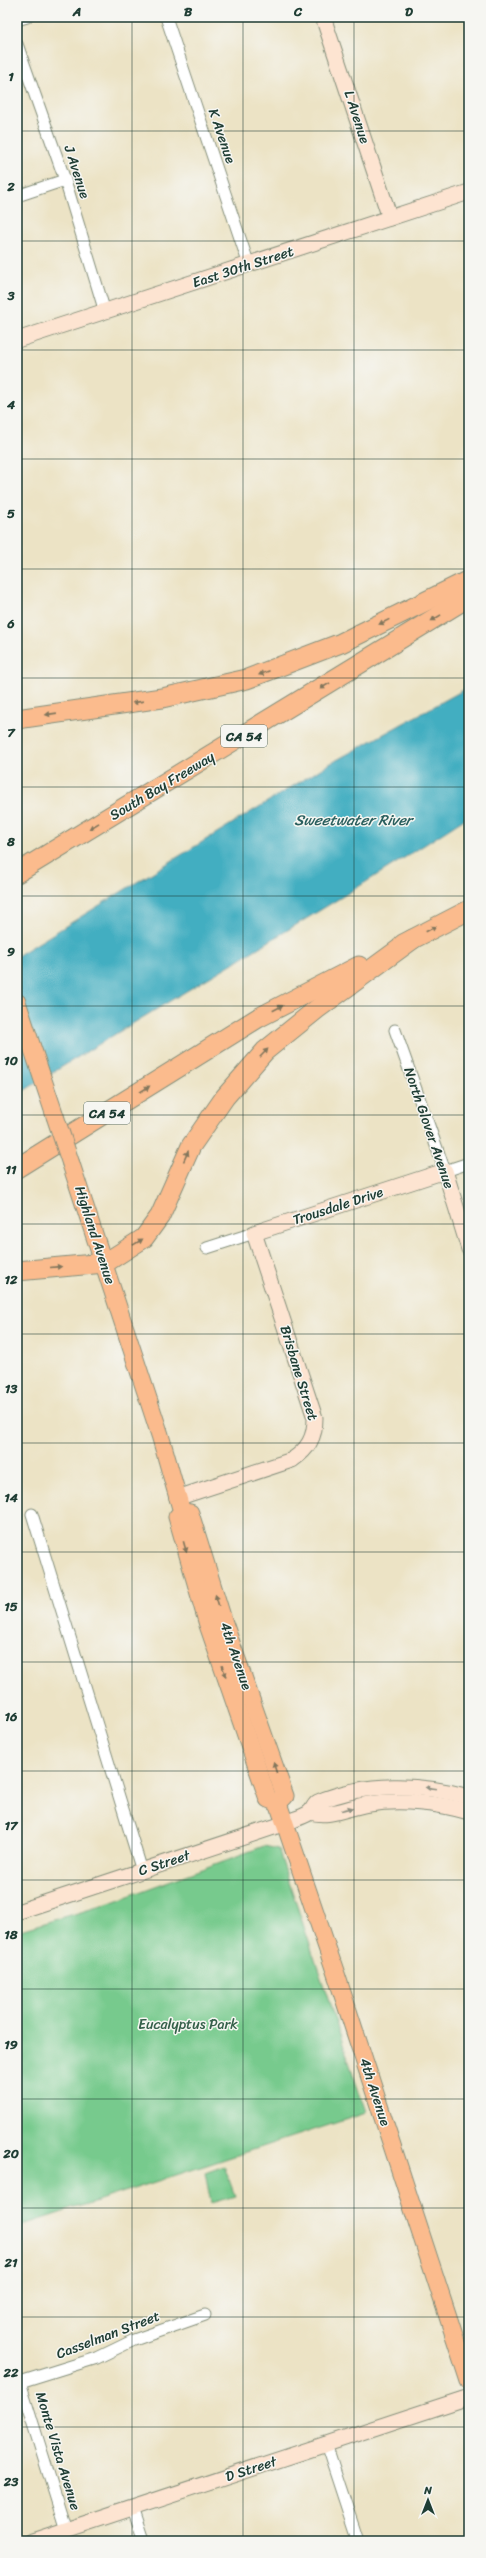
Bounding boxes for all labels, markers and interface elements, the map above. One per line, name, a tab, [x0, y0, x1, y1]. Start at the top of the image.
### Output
text: A	[72, 0, 81, 23]
text: B	[184, 0, 193, 23]
text: C	[293, 0, 303, 23]
text: D	[405, 0, 413, 23]
text: 1	[8, 65, 14, 88]
street label: L Avenue	[337, 87, 377, 147]
street label: K Avenue	[201, 105, 243, 167]
street label: J Avenue	[56, 141, 97, 202]
text: 2	[6, 175, 15, 198]
street label: East 30th Street	[189, 239, 297, 295]
text: 3	[6, 284, 15, 307]
text: 4	[6, 393, 16, 416]
text: 5	[7, 502, 15, 525]
text: 6	[6, 612, 15, 635]
one-way arrow	[430, 614, 442, 621]
one-way arrow	[378, 619, 389, 625]
one-way arrow	[258, 670, 270, 676]
one-way arrow	[319, 682, 331, 689]
one-way arrow	[132, 699, 144, 705]
one-way arrow	[45, 712, 57, 718]
text: 7	[7, 721, 16, 744]
road number: CA 54	[221, 725, 267, 747]
street label: South Bay Freeway	[105, 744, 220, 827]
water label: Sweetwater River	[294, 807, 415, 833]
one-way arrow	[88, 823, 100, 830]
text: 8	[6, 830, 15, 853]
one-way arrow	[425, 926, 437, 933]
text: 9	[7, 940, 15, 963]
one-way arrow	[272, 1005, 284, 1011]
one-way arrow	[259, 1048, 269, 1058]
text: 10	[4, 1049, 18, 1072]
street label: North Glover Avenue	[396, 1064, 462, 1192]
one-way arrow	[140, 1085, 151, 1093]
road number: CA 54	[84, 1102, 130, 1124]
one-way arrow	[184, 1150, 190, 1162]
text: 11	[5, 1158, 17, 1181]
street label: Trousdale Drive	[290, 1180, 387, 1232]
street label: Highland Avenue	[67, 1182, 123, 1288]
one-way arrow	[133, 1238, 143, 1246]
one-way arrow	[50, 1264, 62, 1271]
text: 12	[4, 1268, 18, 1291]
street label: Brisbane Street	[273, 1322, 325, 1424]
text: 13	[5, 1377, 18, 1400]
text: 14	[4, 1486, 19, 1509]
one-way arrow	[183, 1541, 189, 1553]
one-way arrow	[214, 1594, 220, 1606]
text: 15	[4, 1595, 18, 1618]
street label: 4th Avenue	[213, 1619, 259, 1694]
one-way arrow	[221, 1666, 227, 1678]
text: 16	[5, 1705, 18, 1728]
one-way arrow	[272, 1762, 278, 1774]
one-way arrow	[425, 1785, 437, 1791]
one-way arrow	[341, 1806, 353, 1812]
text: 17	[4, 1814, 19, 1837]
street label: C Street	[135, 1842, 194, 1883]
text: 18	[4, 1923, 18, 1946]
park label: Eucalyptus Park	[138, 2012, 238, 2037]
text: 19	[4, 2033, 18, 2056]
street label: 4th Avenue	[352, 2055, 398, 2130]
text: 20	[2, 2142, 19, 2165]
text: 21	[3, 2251, 18, 2274]
street label: Casselman Street	[52, 2304, 164, 2366]
text: 22	[2, 2361, 19, 2384]
street label: Monte Vista Avenue	[28, 2389, 88, 2513]
street label: D Street	[222, 2449, 281, 2489]
text: 23	[3, 2470, 19, 2493]
north arrow	[408, 2480, 448, 2520]
text: N	[423, 2481, 432, 2500]

